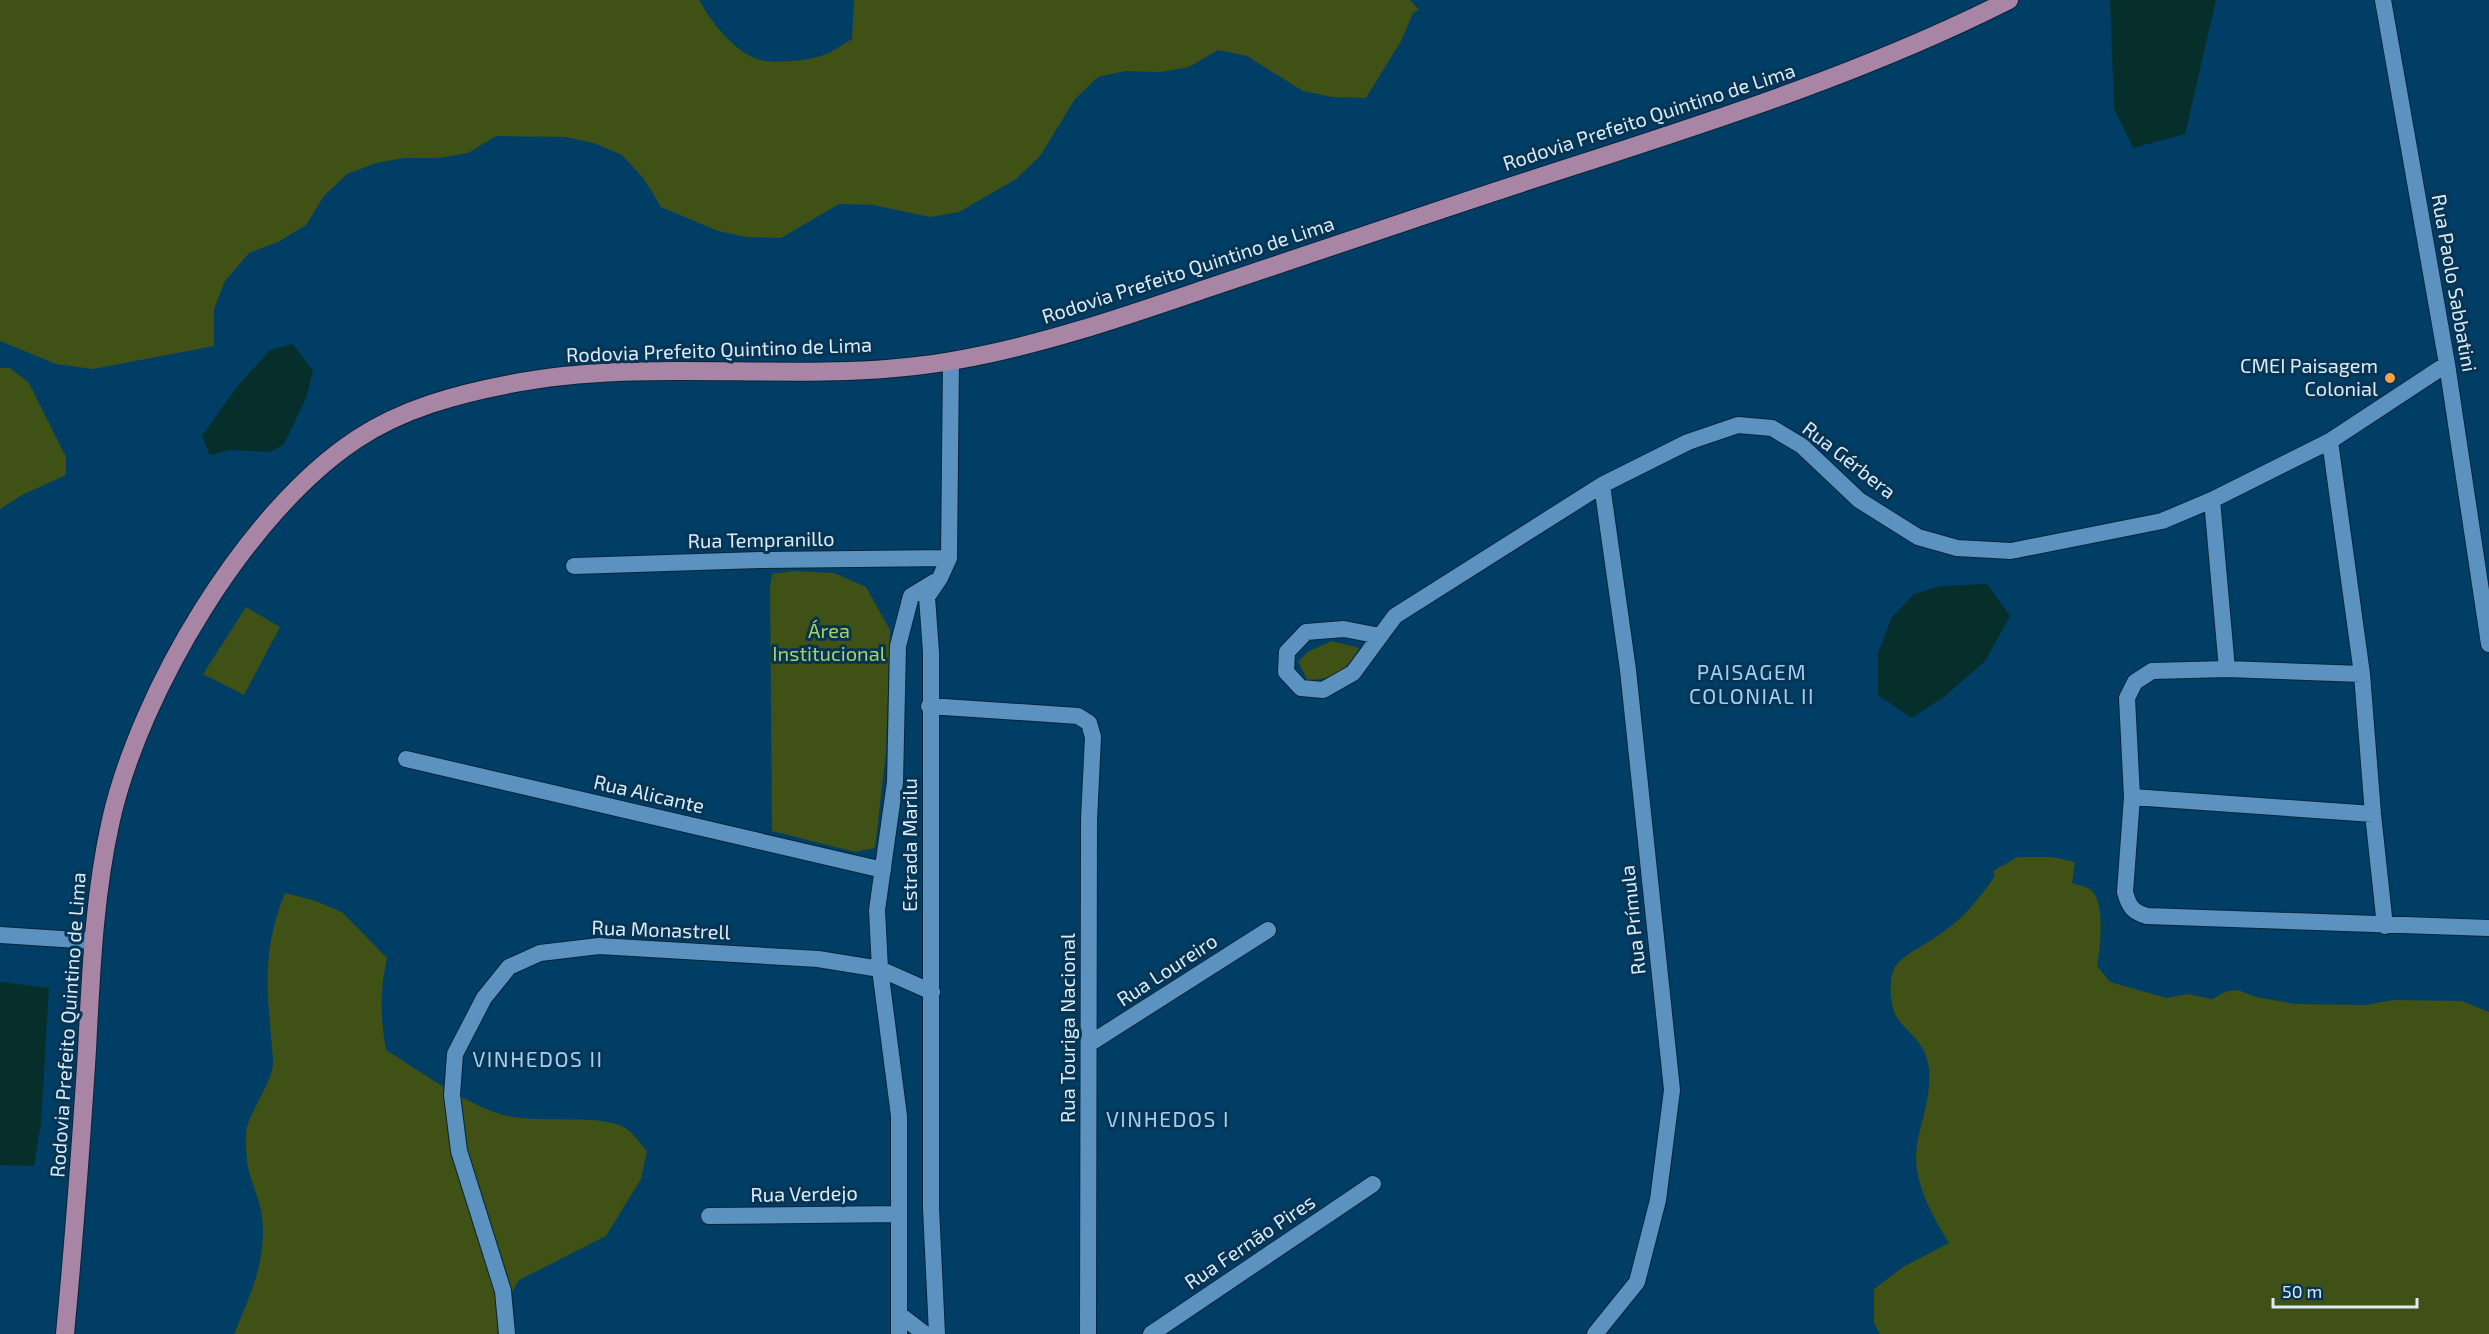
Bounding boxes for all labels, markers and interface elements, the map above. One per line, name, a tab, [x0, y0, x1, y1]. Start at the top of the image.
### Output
street label: Rodovia Prefeito Quintino de Lima	[1499, 57, 1798, 175]
street label: Rua Paolo Sabbatini	[2428, 192, 2482, 374]
street label: Rodovia Prefeito Quintino de Lima	[1038, 210, 1337, 328]
street label: Rodovia Prefeito Quintino de Lima	[566, 332, 872, 366]
place label: CMEI Paisagem Colonial	[2240, 353, 2378, 400]
marker: CMEI Paisagem Colonial	[2383, 371, 2397, 385]
street label: Rua Gérbera	[1798, 415, 1901, 503]
street label: Rua Tempranillo	[687, 526, 835, 552]
park label: Área Institucional	[772, 618, 886, 665]
district label: PAISAGEM COLONIAL II	[1689, 659, 1815, 708]
street label: Rua Alicante	[592, 769, 707, 817]
street label: Estrada Marilu	[897, 778, 921, 912]
street label: Rua Prímula	[1614, 864, 1650, 976]
street label: Rodovia Prefeito Quintino de Lima	[44, 871, 90, 1178]
street label: Rua Monastrell	[591, 915, 731, 943]
street label: Rua Loureiro	[1112, 928, 1221, 1010]
street label: Rua Touriga Nacional	[1055, 933, 1079, 1123]
district label: VINHEDOS II	[473, 1046, 603, 1071]
district label: VINHEDOS I	[1106, 1106, 1230, 1131]
street label: Rua Verdejo	[750, 1180, 858, 1206]
street label: Rua Fernão Pires	[1180, 1189, 1319, 1294]
scale bar	[2273, 1271, 2417, 1309]
text: 50 m	[2282, 1280, 2322, 1302]

